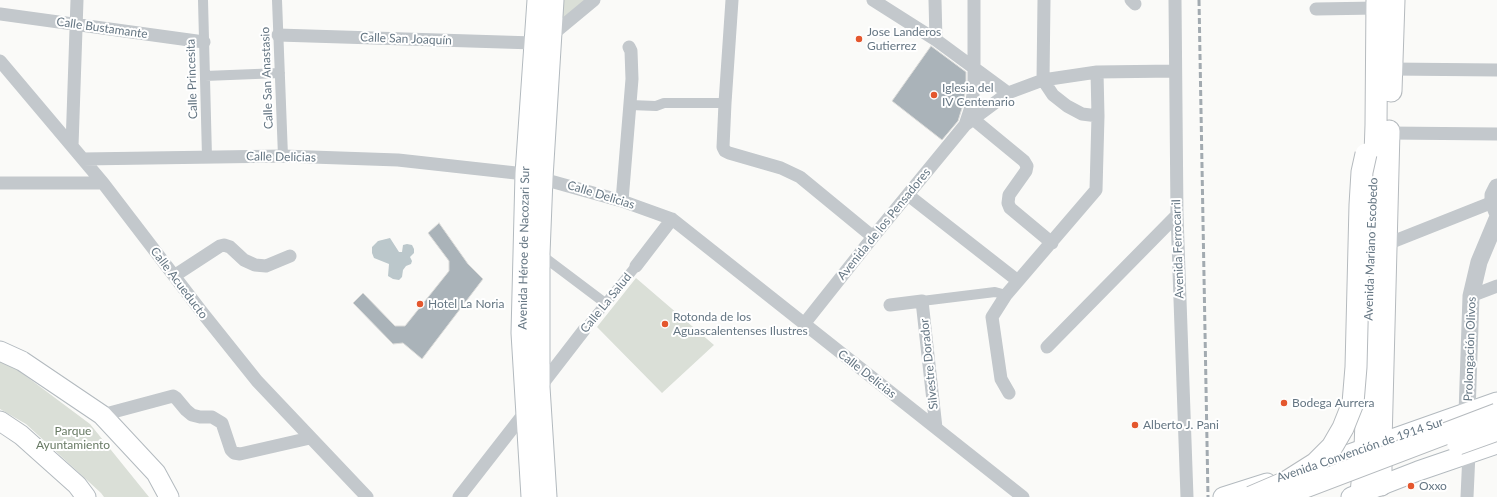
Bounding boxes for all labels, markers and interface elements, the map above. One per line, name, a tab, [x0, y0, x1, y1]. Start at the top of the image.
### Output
street label: Calle Bustamante	[56, 14, 148, 42]
place label: Jose Landeros Gutierrez	[867, 25, 941, 53]
street label: Calle San Anastasio	[258, 27, 276, 129]
street label: Calle San Joaquín	[360, 30, 452, 48]
marker: Jose Landeros Gutierrez	[854, 34, 864, 44]
street label: Calle Princesita	[183, 39, 201, 119]
place label: Iglesia del IV Centenario	[942, 81, 1015, 109]
marker: Iglesia del IV Centenario	[929, 90, 939, 100]
street label: Calle Delicias	[246, 149, 316, 165]
street label: Avenida de los Pensadores	[834, 165, 934, 283]
street label: Avenida Héroe de Nacozari Sur	[515, 166, 533, 330]
street label: Avenida Mariano Escobedo	[1361, 177, 1381, 321]
street label: Calle Delicias	[565, 178, 637, 212]
street label: Avenida Ferrocarril	[1169, 199, 1187, 299]
street label: Calle Acueducto	[147, 244, 211, 322]
street label: Calle La Salud	[577, 270, 635, 336]
street label: Prolongación Olivos	[1461, 296, 1479, 402]
place label: Hotel La Noria	[428, 297, 504, 311]
marker: Hotel La Noria	[415, 299, 425, 309]
place label: Rotonda de los Aguascalentenses Ilustres	[673, 310, 808, 338]
street label: Silvestre Dorador	[917, 318, 941, 410]
marker: Rotonda de los Aguascalentenses Ilustres	[660, 319, 670, 329]
street label: Calle Delicias	[835, 347, 899, 401]
place label: Bodega Aurrera	[1292, 396, 1375, 410]
marker: Bodega Aurrera	[1279, 398, 1289, 408]
street label: Avenida Convención de 1914 Sur	[1275, 415, 1445, 485]
place label: Alberto J. Pani	[1143, 418, 1219, 432]
marker: Alberto J. Pani	[1130, 420, 1140, 430]
park label: Parque Ayuntamiento	[36, 424, 110, 452]
place label: Oxxo	[1419, 479, 1447, 493]
marker: Oxxo	[1406, 481, 1416, 491]

